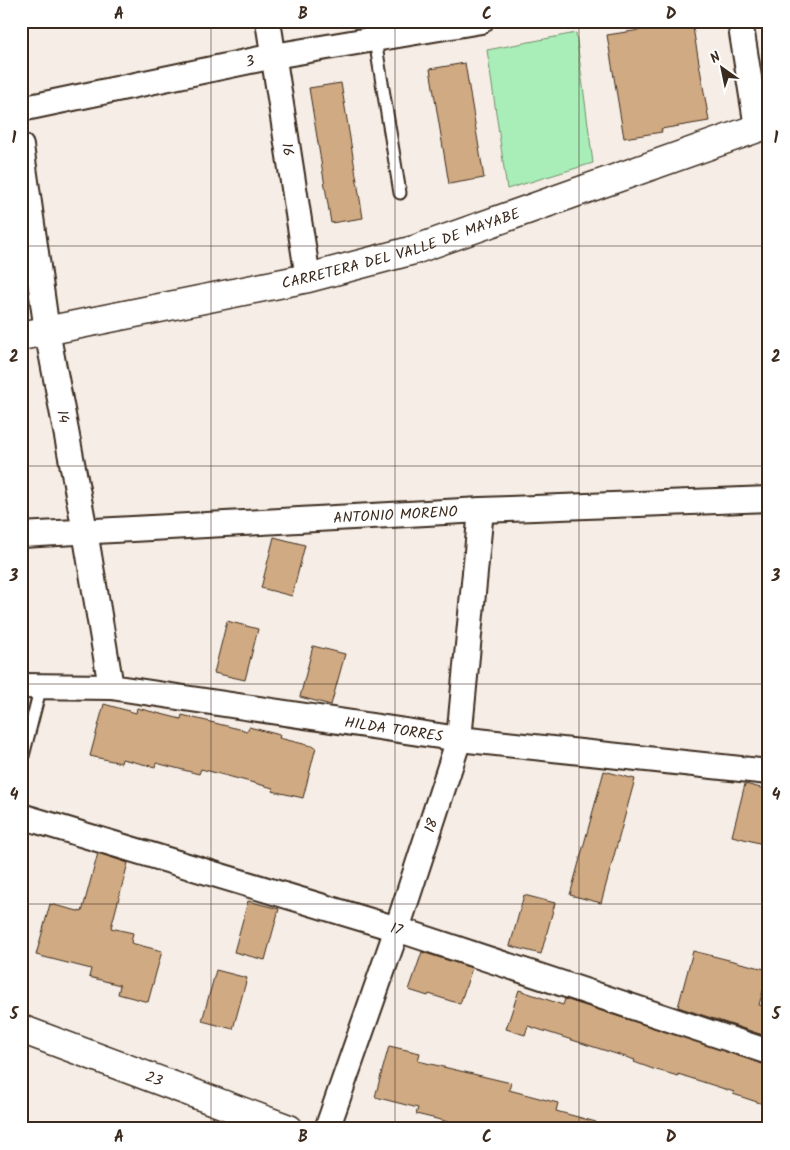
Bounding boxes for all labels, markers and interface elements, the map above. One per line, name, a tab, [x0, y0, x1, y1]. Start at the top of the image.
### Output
text: A	[114, 2, 124, 27]
text: B	[298, 2, 308, 27]
text: C	[482, 2, 492, 27]
text: D	[666, 2, 677, 27]
north arrow	[698, 42, 748, 92]
text: N	[706, 46, 725, 70]
street label: 3	[244, 49, 257, 75]
text: 1	[12, 126, 17, 151]
text: 1	[774, 126, 779, 151]
street label: 16	[274, 141, 300, 158]
street label: CARRETERA DEL VALLE DE MAYABE	[280, 202, 525, 296]
text: 2	[9, 345, 19, 370]
text: 2	[771, 345, 781, 370]
street label: 14	[49, 408, 75, 425]
street label: ANTONIO MORENO	[333, 500, 458, 531]
text: 3	[9, 564, 19, 589]
text: 3	[771, 564, 781, 589]
street label: HILDA TORRES	[343, 711, 445, 749]
text: 4	[10, 783, 19, 808]
text: 4	[772, 783, 781, 808]
street label: 18	[418, 814, 446, 836]
street label: 17	[387, 917, 406, 943]
text: 5	[9, 1002, 20, 1027]
text: 5	[771, 1002, 782, 1027]
street label: 23	[141, 1065, 166, 1094]
text: A	[114, 1125, 124, 1150]
text: B	[298, 1125, 308, 1150]
text: C	[482, 1125, 492, 1150]
text: D	[666, 1125, 677, 1150]

